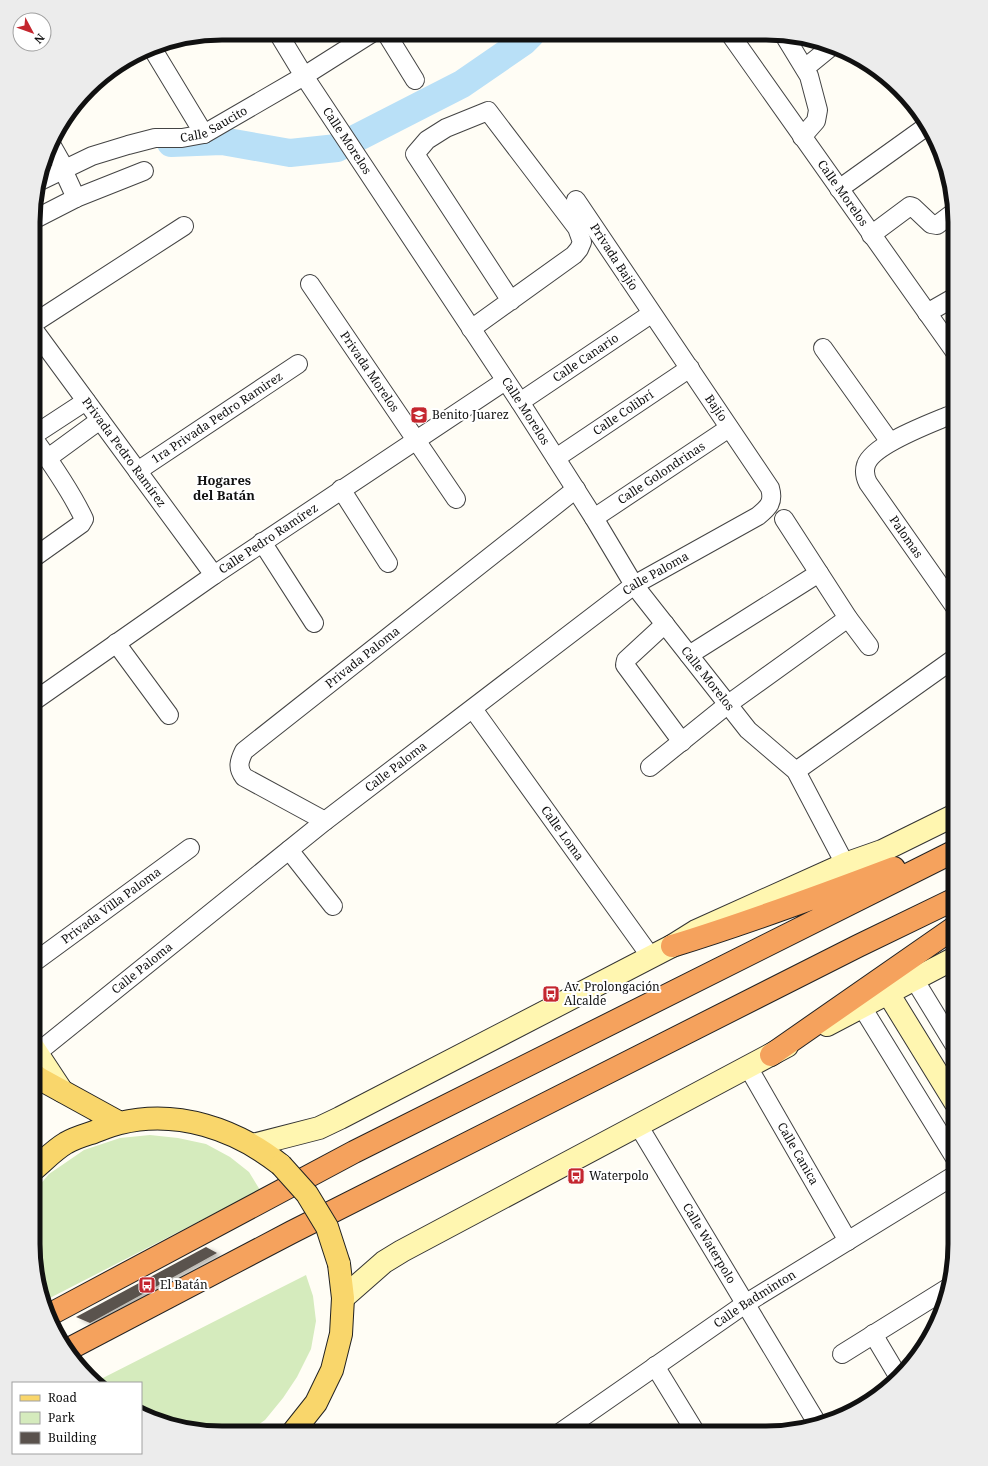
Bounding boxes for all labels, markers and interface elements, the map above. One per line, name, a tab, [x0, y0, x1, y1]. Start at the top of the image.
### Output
north arrow	[12, 12, 52, 52]
text: N	[31, 31, 48, 47]
street label: Calle Saucito	[179, 102, 250, 146]
street label: Calle Morelos	[319, 104, 376, 178]
street label: Calle Morelos	[814, 156, 872, 229]
street label: Privada Bajío	[586, 220, 642, 294]
street label: Privada Morelos	[336, 328, 403, 415]
street label: Calle Canario	[549, 329, 622, 386]
street label: 1ra Privada Pedro Ramirez	[148, 368, 286, 467]
street label: Calle Morelos	[498, 374, 554, 448]
street label: Calle Colibrí	[589, 386, 657, 439]
street label: Bajío	[701, 391, 732, 425]
street label: Privada Pedro Ramírez	[78, 394, 170, 511]
school or university icon: Benito Juarez	[409, 405, 429, 425]
place label: Benito Juarez	[432, 406, 509, 423]
street label: Calle Golondrinas	[614, 437, 708, 508]
district label: Hogares del Batán	[193, 471, 255, 504]
street label: Calle Pedro Ramírez	[215, 499, 321, 578]
street label: Palomas	[886, 512, 927, 561]
street label: Calle Paloma	[619, 547, 692, 599]
street label: Privada Paloma	[321, 622, 403, 692]
street label: Calle Morelos	[677, 643, 739, 714]
street label: Calle Paloma	[361, 737, 430, 796]
street label: Calle Loma	[537, 802, 588, 864]
street label: Privada Villa Paloma	[58, 863, 165, 948]
street label: Calle Paloma	[108, 938, 176, 998]
place label: Av. Prolongación Alcalde	[564, 978, 660, 1009]
bus stop icon: Av. Prolongación Alcalde	[541, 984, 561, 1004]
street label: Calle Canica	[774, 1119, 823, 1188]
bus stop icon: Waterpolo	[566, 1166, 586, 1186]
place label: Waterpolo	[589, 1167, 649, 1184]
street label: Calle Waterpolo	[679, 1200, 740, 1286]
street label: Calle Badminton	[710, 1266, 799, 1331]
bus stop icon: El Batán	[137, 1275, 157, 1295]
place label: El Batán	[160, 1276, 208, 1293]
legend	[12, 1382, 142, 1454]
text: Road	[48, 1389, 78, 1406]
text: Park	[48, 1409, 76, 1426]
text: Building	[48, 1429, 97, 1446]

